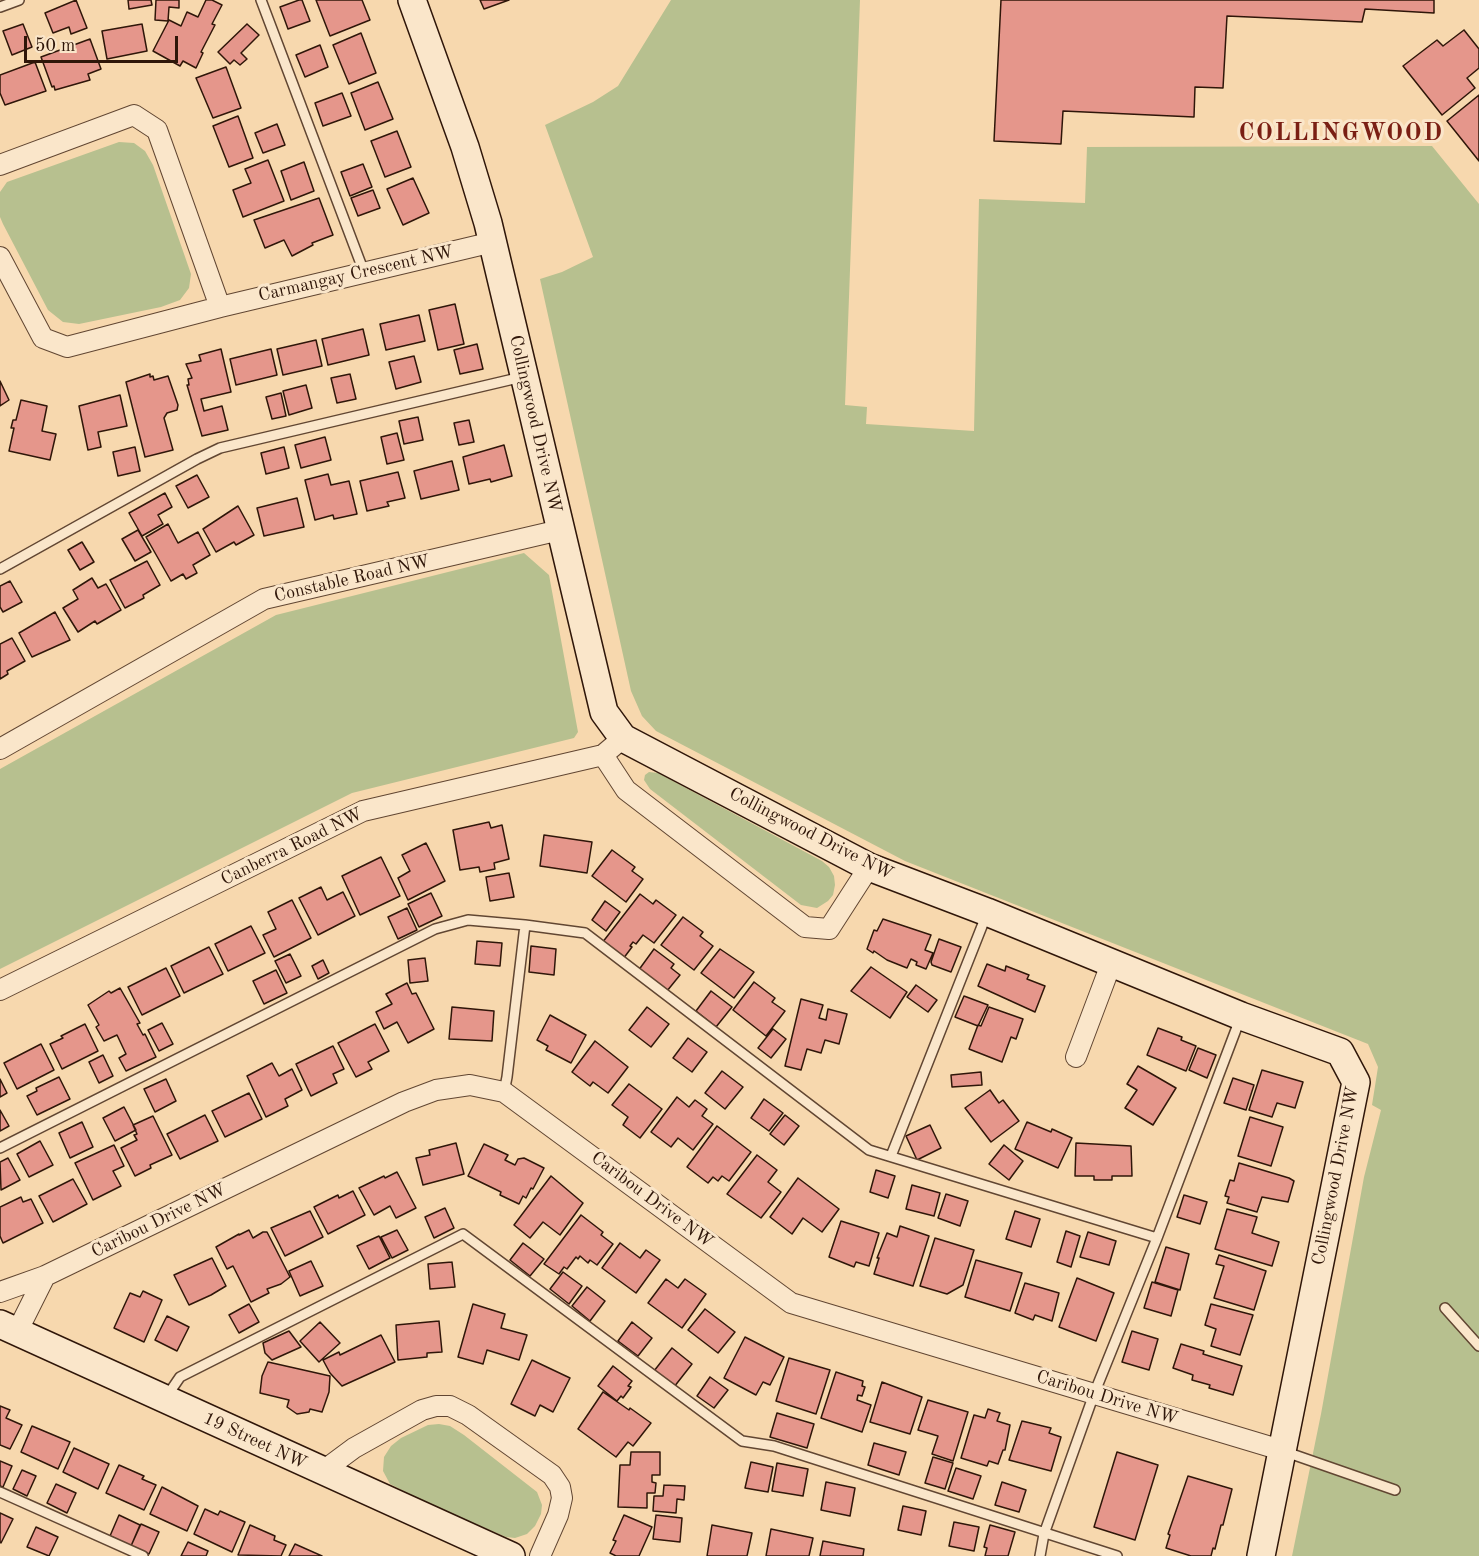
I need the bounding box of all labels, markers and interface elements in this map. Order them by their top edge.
scale bar [27,24,182,62]
text: 50 m [35,37,75,55]
district label: COLLINGWOOD [1238,120,1444,148]
street label: Carmangay Crescent NW [256,241,456,307]
street label: Collingwood Drive NW [504,333,566,515]
street label: Constable Road NW [272,551,432,607]
street label: Collingwood Drive NW [725,783,897,885]
street label: Canberra Road NW [218,803,366,891]
street label: Collingwood Drive NW [1308,1085,1364,1267]
street label: Caribou Drive NW [587,1147,717,1253]
street label: Caribou Drive NW [88,1179,230,1263]
street label: Caribou Drive NW [1033,1366,1181,1430]
street label: 19 Street NW [200,1408,310,1474]

